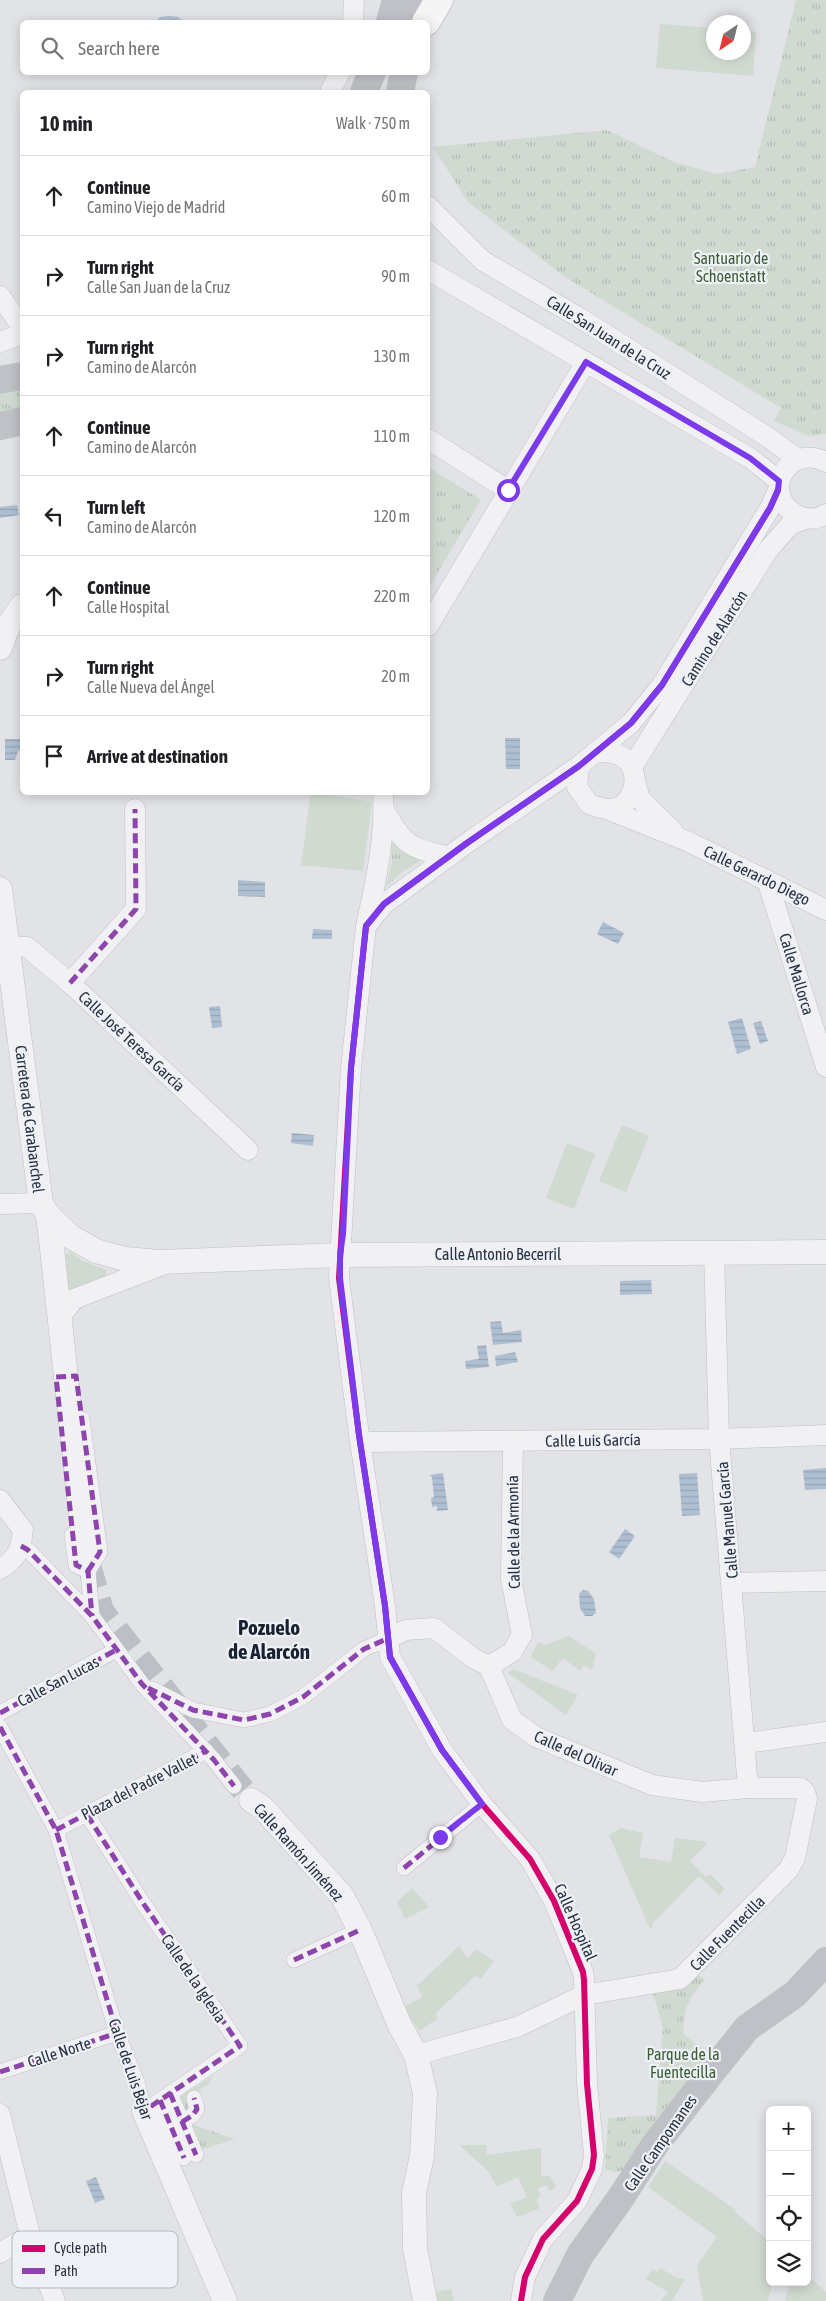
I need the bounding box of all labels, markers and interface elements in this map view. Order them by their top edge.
north arrow [706,15,751,60]
search box [20,20,430,75]
icon: search [38,34,66,62]
text: Search here [78,37,160,59]
text: 10 min [40,111,93,135]
text: Walk · 750 m [336,114,410,132]
text: Continue [87,176,151,198]
icon: ahead [40,182,68,210]
text: 60 m [381,187,410,205]
text: Camino Viejo de Madrid [87,198,225,216]
park label: Santuario de Schoenstatt [694,249,768,285]
text: Turn right [87,256,154,278]
icon: right [40,262,68,290]
text: 90 m [381,267,410,285]
text: Calle San Juan de la Cruz [87,278,230,296]
street label: Calle San Juan de la Cruz [544,291,675,383]
text: Turn right [87,336,154,358]
icon: right [40,342,68,370]
text: 130 m [374,347,410,365]
text: Camino de Alarcón [87,358,197,376]
text: Continue [87,416,151,438]
icon: ahead [40,422,68,450]
text: 110 m [374,427,410,445]
text: Camino de Alarcón [87,438,197,456]
route start [497,479,520,502]
text: Turn left [87,496,145,518]
icon: left [40,502,68,530]
text: 120 m [374,507,410,525]
text: Camino de Alarcón [87,518,197,536]
text: Continue [87,576,151,598]
icon: ahead [40,582,68,610]
text: 220 m [374,587,410,605]
street label: Camino de Alarcón [677,587,751,689]
text: Calle Hospital [87,598,169,616]
text: Turn right [87,656,154,678]
icon: right [40,662,68,690]
text: 20 m [381,667,410,685]
text: Calle Nueva del Ángel [87,678,215,696]
icon: arrive [40,742,68,770]
text: Arrive at destination [87,745,228,767]
street label: Calle Gerardo Diego [700,841,813,909]
street label: Calle Mallorca [776,931,818,1017]
street label: Calle José Teresa García [75,987,189,1095]
street label: Carretera de Carabanchel [12,1044,48,1195]
street label: Calle Antonio Becerril [435,1245,562,1263]
street label: Calle Luis García [545,1430,641,1450]
street label: Calle Manuel García [713,1461,741,1579]
street label: Calle de la Armonía [503,1475,523,1589]
district label: Pozuelo de Alarcón [228,1615,310,1663]
street label: Calle San Lucas [14,1652,102,1710]
street label: Calle del Olivar [531,1727,621,1780]
street label: Plaza del Padre Vallet [78,1749,200,1823]
street label: Calle Ramón Jiménez [250,1799,348,1905]
route end [429,1826,452,1849]
street label: Calle Hospital [550,1881,601,1964]
street label: Calle Fuentecilla [686,1892,768,1974]
street label: Calle de la Iglesia [157,1931,230,2026]
street label: Calle de Luis Béjar [104,2016,157,2122]
street label: Calle Norte [25,2033,93,2071]
park label: Parque de la Fuentecilla [646,2045,720,2081]
street label: Calle Campomanes [620,2091,701,2195]
map controls [766,2106,811,2286]
button: + [766,2106,811,2151]
button: − [766,2151,811,2196]
button: locate [766,2196,811,2241]
legend [12,2231,178,2288]
text: Cycle path [54,2240,107,2256]
button: layers [766,2241,811,2286]
text: Path [54,2263,78,2279]

